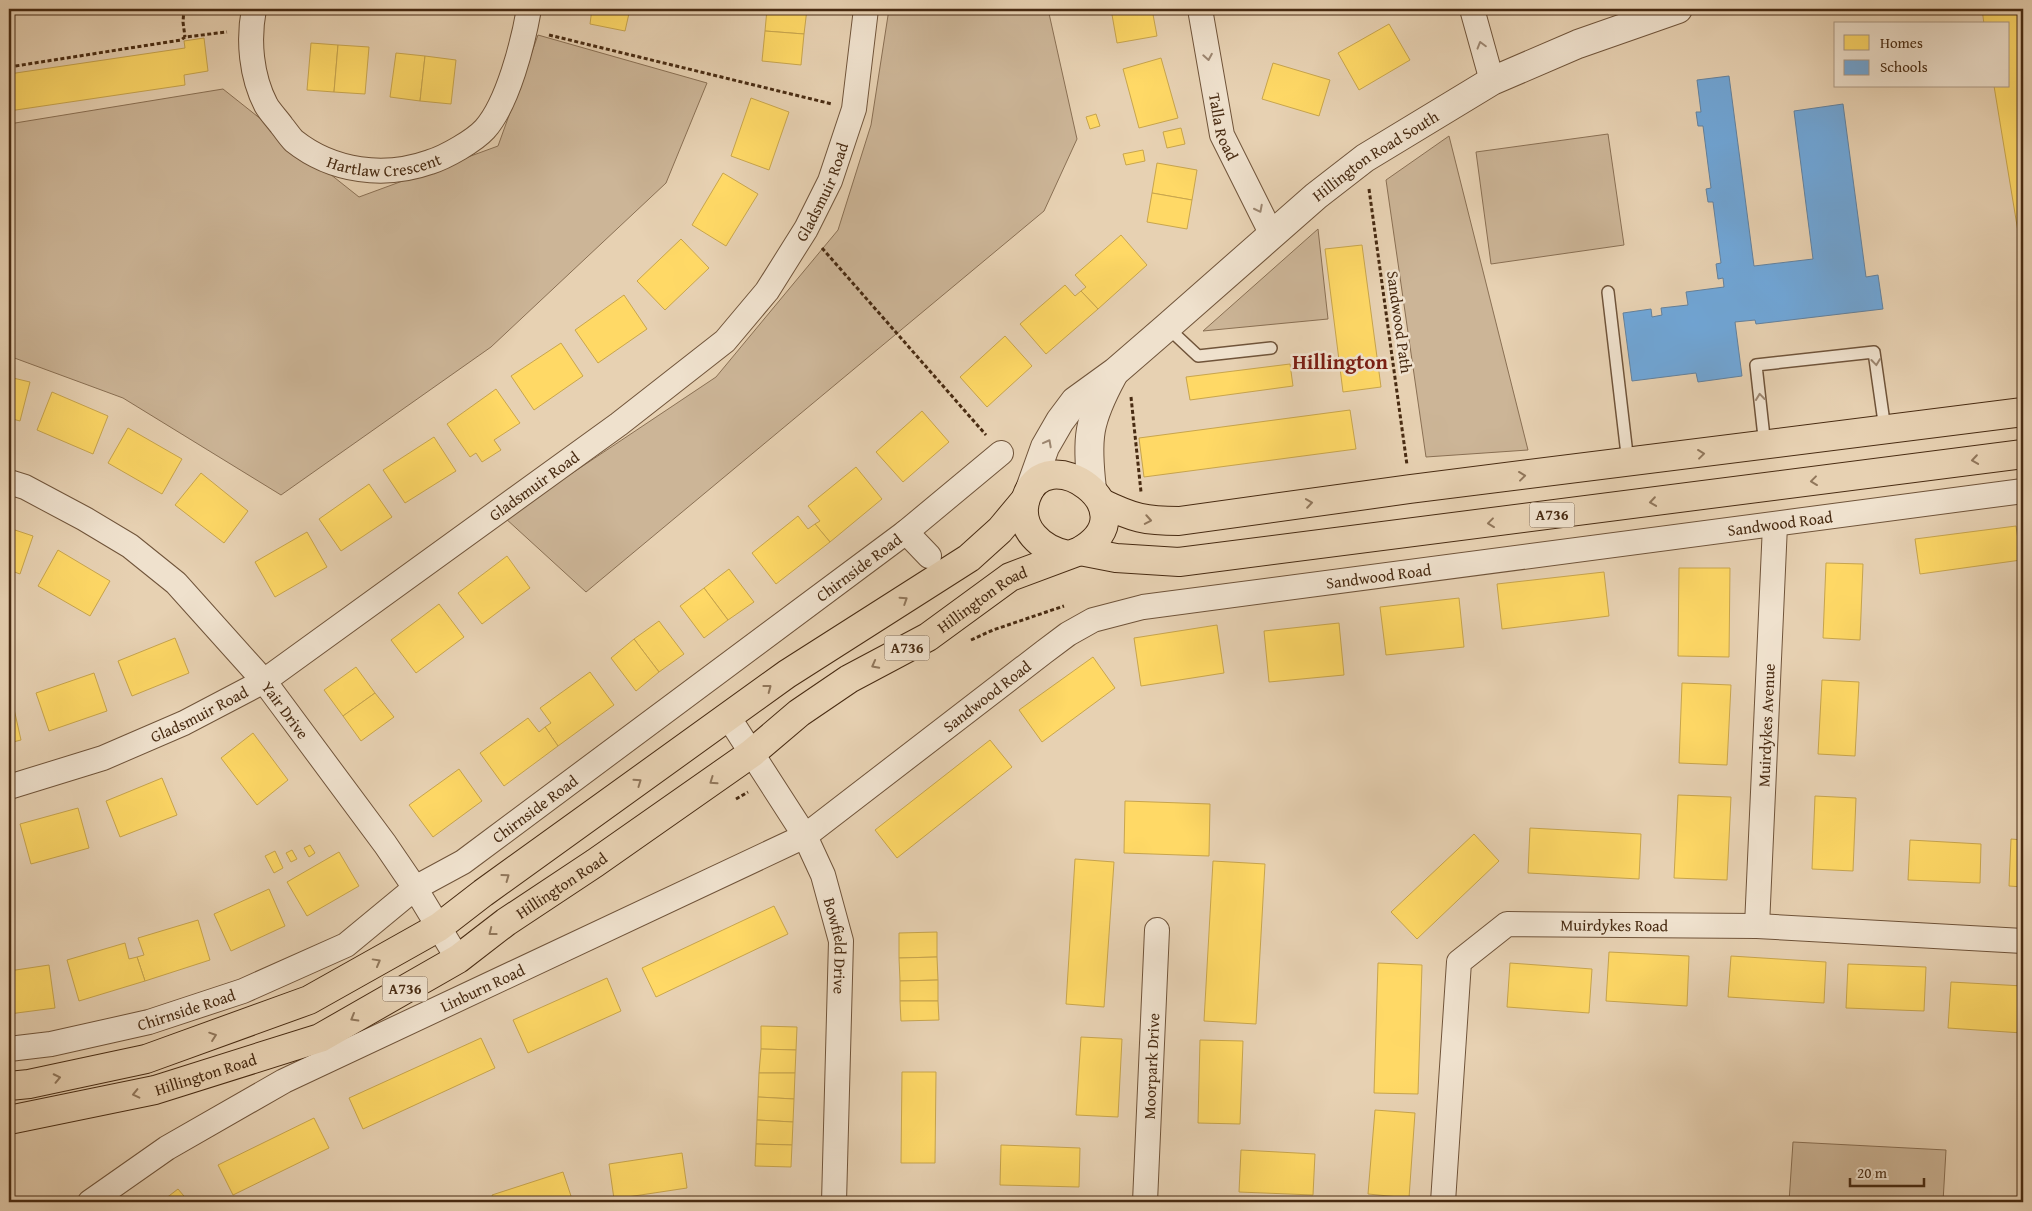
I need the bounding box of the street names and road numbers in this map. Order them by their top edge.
street label: Talla Road [1203,91,1245,165]
street label: Hillington Road South [1307,104,1443,207]
street label: Gladsmuir Road [789,139,854,246]
street label: Hartlaw Crescent [324,147,445,183]
street label: Sandwood Path [1381,269,1419,375]
street label: Gladsmuir Road [484,445,584,527]
road number: A736 [1530,502,1574,528]
street label: Sandwood Road [1726,504,1834,542]
street label: Chirnside Road [811,527,907,607]
street label: Sandwood Road [1324,557,1433,595]
street label: Hillington Road [932,560,1031,639]
road number: A736 [884,636,930,660]
street label: Sandwood Road [937,654,1036,738]
street label: Muirdykes Avenue [1751,663,1781,787]
street label: Yair Drive [256,676,315,744]
street label: Gladsmuir Road [146,679,252,748]
street label: Chirnside Road [487,768,583,849]
street label: Hillington Road [511,846,612,924]
street label: Bowfield Drive [818,895,853,995]
street label: Muirdykes Road [1560,912,1669,937]
street label: Linburn Road [436,957,529,1018]
road number: A736 [382,976,428,1002]
street label: Chirnside Road [135,982,239,1036]
street label: Moorpark Drive [1137,1012,1165,1120]
street label: Hillington Road [152,1047,260,1101]

